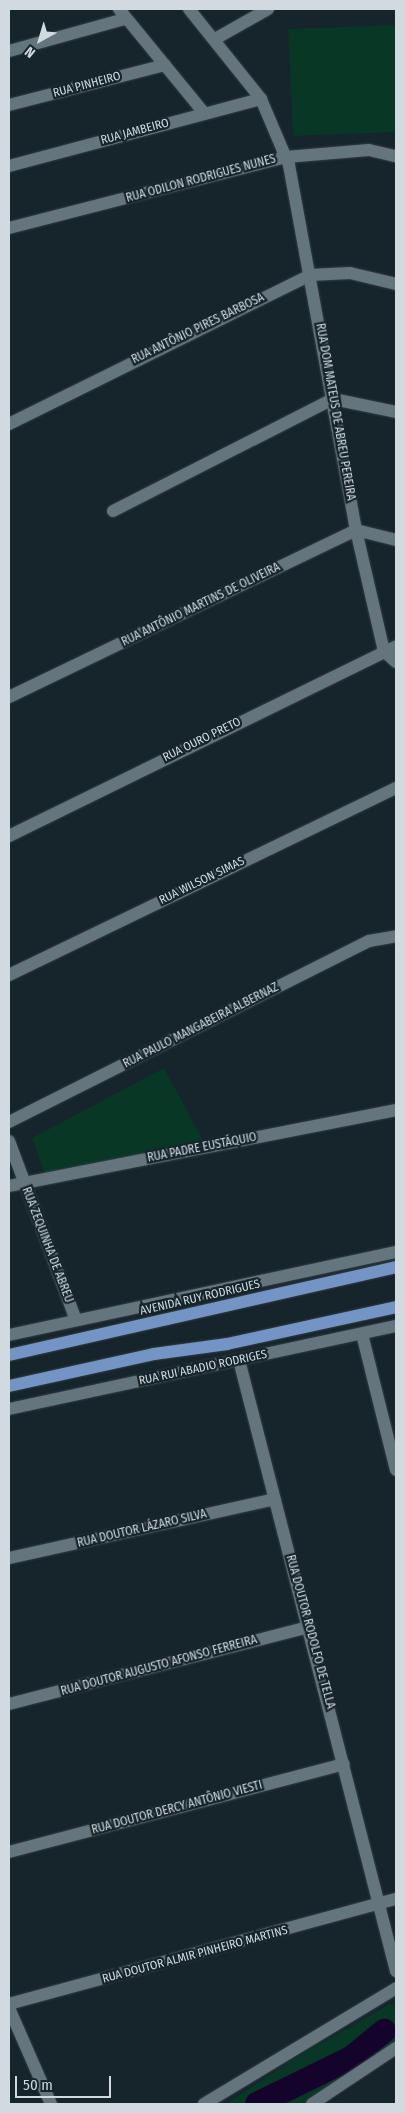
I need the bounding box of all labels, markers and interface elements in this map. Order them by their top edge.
north arrow [15,15,65,65]
text: N [22,43,39,61]
street label: RUA PINHEIRO [52,69,122,101]
street label: RUA JAMBEIRO [99,116,171,148]
street label: RUA ODILON RODRIGUES NUNES [125,152,277,206]
street label: RUA ANTÔNIO PIRES BARBOSA [129,291,267,367]
street label: RUA DOM MATEUS DE ABREU PEREIRA [312,322,358,502]
street label: RUA ANTÔNIO MARTINS DE OLIVEIRA [119,560,283,650]
street label: RUA OURO PRETO [161,715,243,765]
street label: RUA WILSON SIMAS [157,854,247,908]
street label: RUA PAULO MANGABEIRA ALBERNAZ [121,980,281,1072]
street label: RUA PADRE EUSTÁQUIO [146,1130,258,1166]
street label: RUA ZEQUINHA DE ABREU [18,1185,76,1305]
street label: AVENIDA RUY RODRIGUES [139,1277,261,1319]
street label: RUA RUI ABADIO RODRIGES [138,1347,268,1389]
street label: RUA DOUTOR LÁZARO SILVA [76,1507,208,1551]
street label: RUA DOUTOR RODOLFO DE TELLA [282,1553,338,1711]
street label: RUA DOUTOR AUGUSTO AFONSO FERREIRA [59,1633,259,1699]
street label: RUA DOUTOR DERCY ANTÔNIO VIESTI [90,1778,264,1838]
street label: RUA DOUTOR ALMIR PINHEIRO MARTINS [101,1923,289,1987]
scale bar [18,2066,114,2098]
text: 50 m [23,2076,53,2094]

